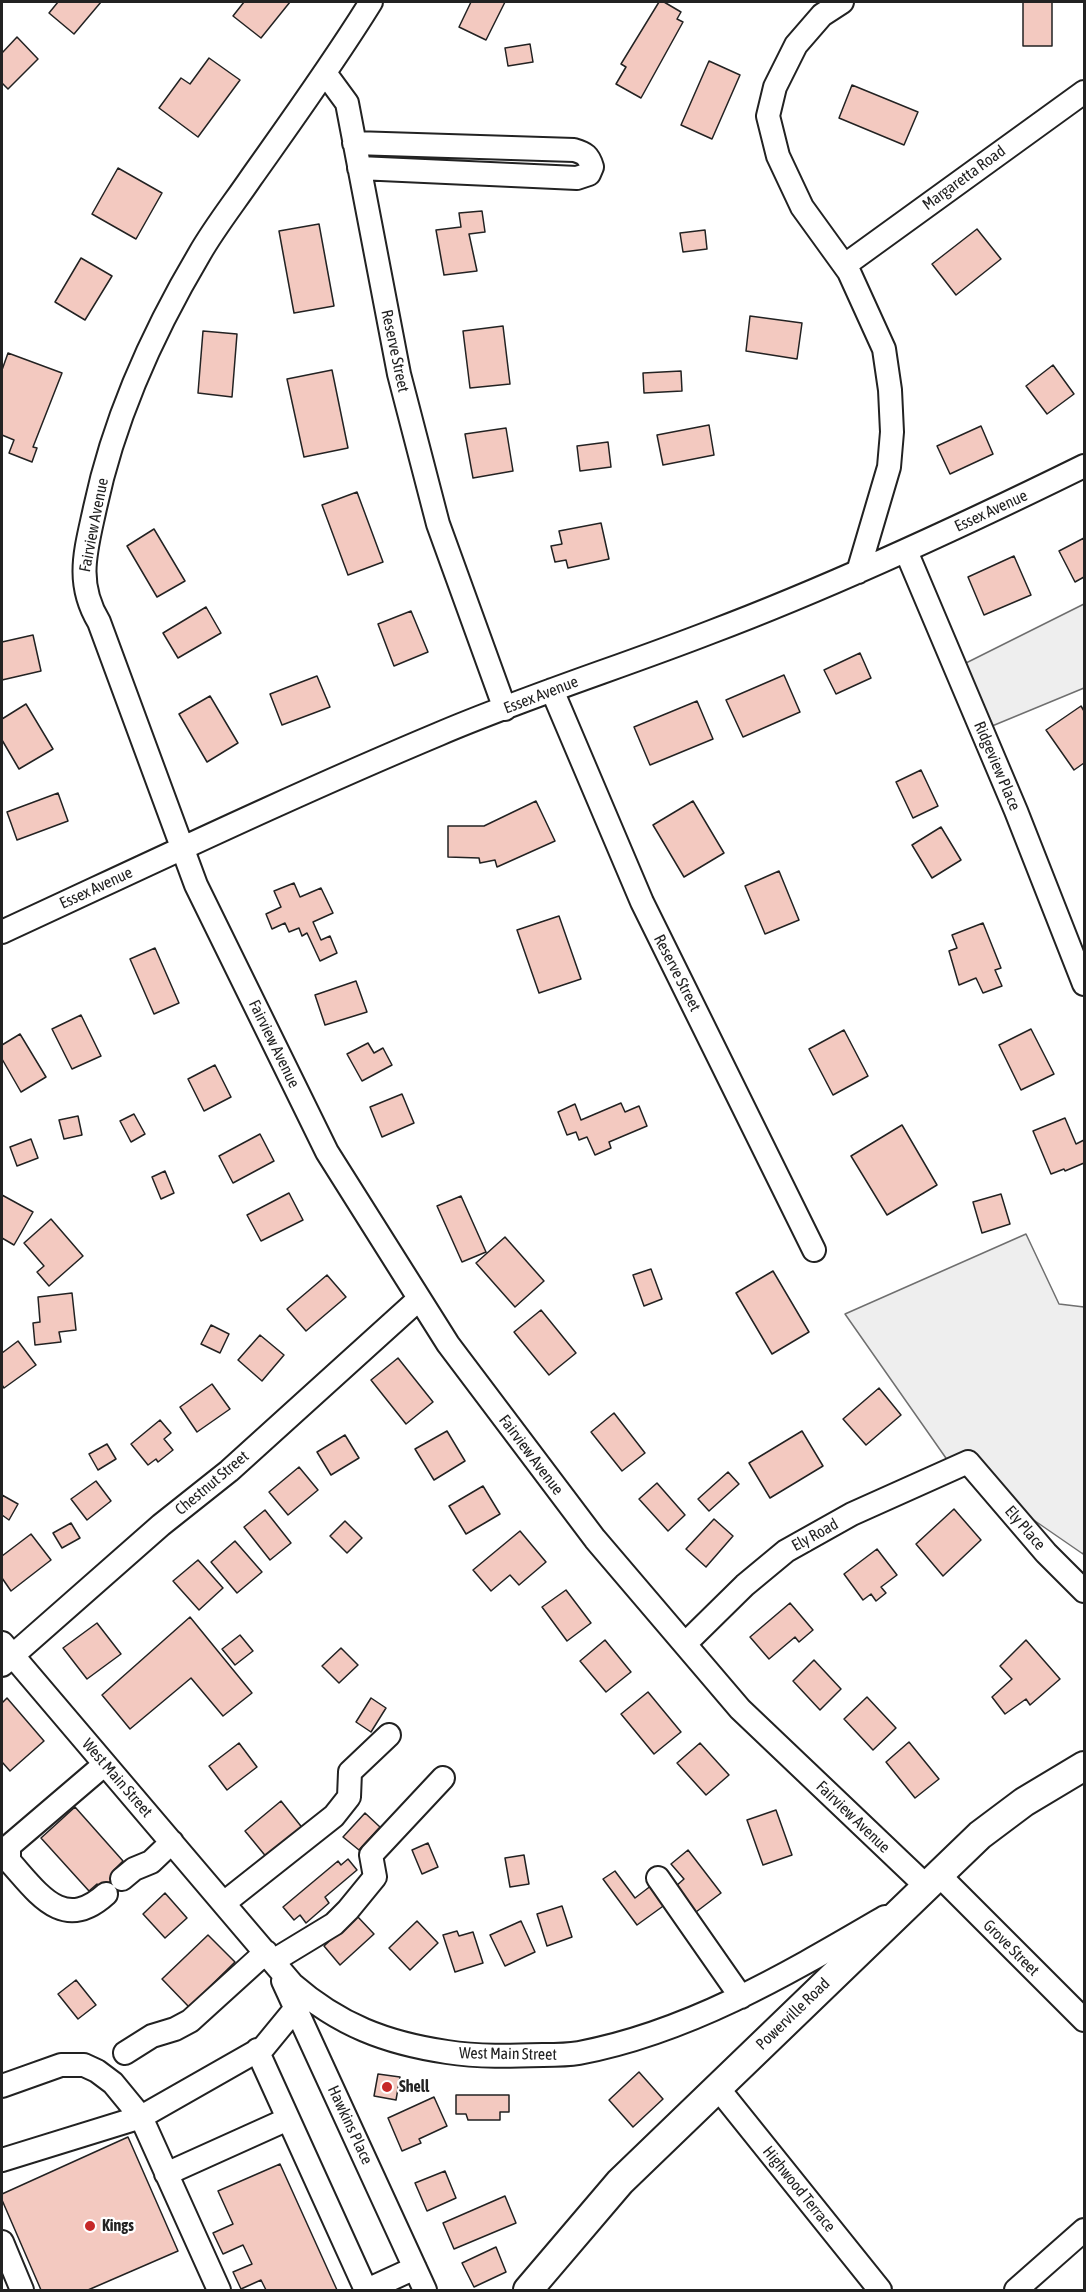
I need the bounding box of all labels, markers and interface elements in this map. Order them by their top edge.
street label: Margaretta Road [919,141,1009,215]
street label: Reserve Street [377,308,413,394]
street label: Fairview Avenue [75,476,113,574]
street label: Essex Avenue [952,486,1030,536]
street label: Essex Avenue [501,672,581,718]
street label: Ridgeview Place [970,719,1024,813]
street label: Essex Avenue [57,863,135,913]
street label: Reserve Street [649,931,705,1015]
street label: Fairview Avenue [244,997,304,1091]
street label: Fairview Avenue [495,1411,567,1499]
street label: Chestnut Street [171,1447,253,1519]
street label: Ely Place [1001,1502,1049,1554]
street label: Ely Road [788,1514,842,1556]
street label: West Main Street [78,1735,156,1821]
street label: Fairview Avenue [812,1777,894,1857]
street label: Grove Street [979,1916,1043,1980]
street label: Powerville Road [752,1974,834,2054]
street label: West Main Street [459,2044,557,2064]
place label: Shell [399,2077,429,2097]
marker: Shell [380,2080,394,2094]
street label: Hawkins Place [323,2083,377,2167]
street label: Highwood Terrace [759,2142,839,2236]
place label: Kings [102,2216,134,2236]
marker: Kings [83,2219,97,2233]

